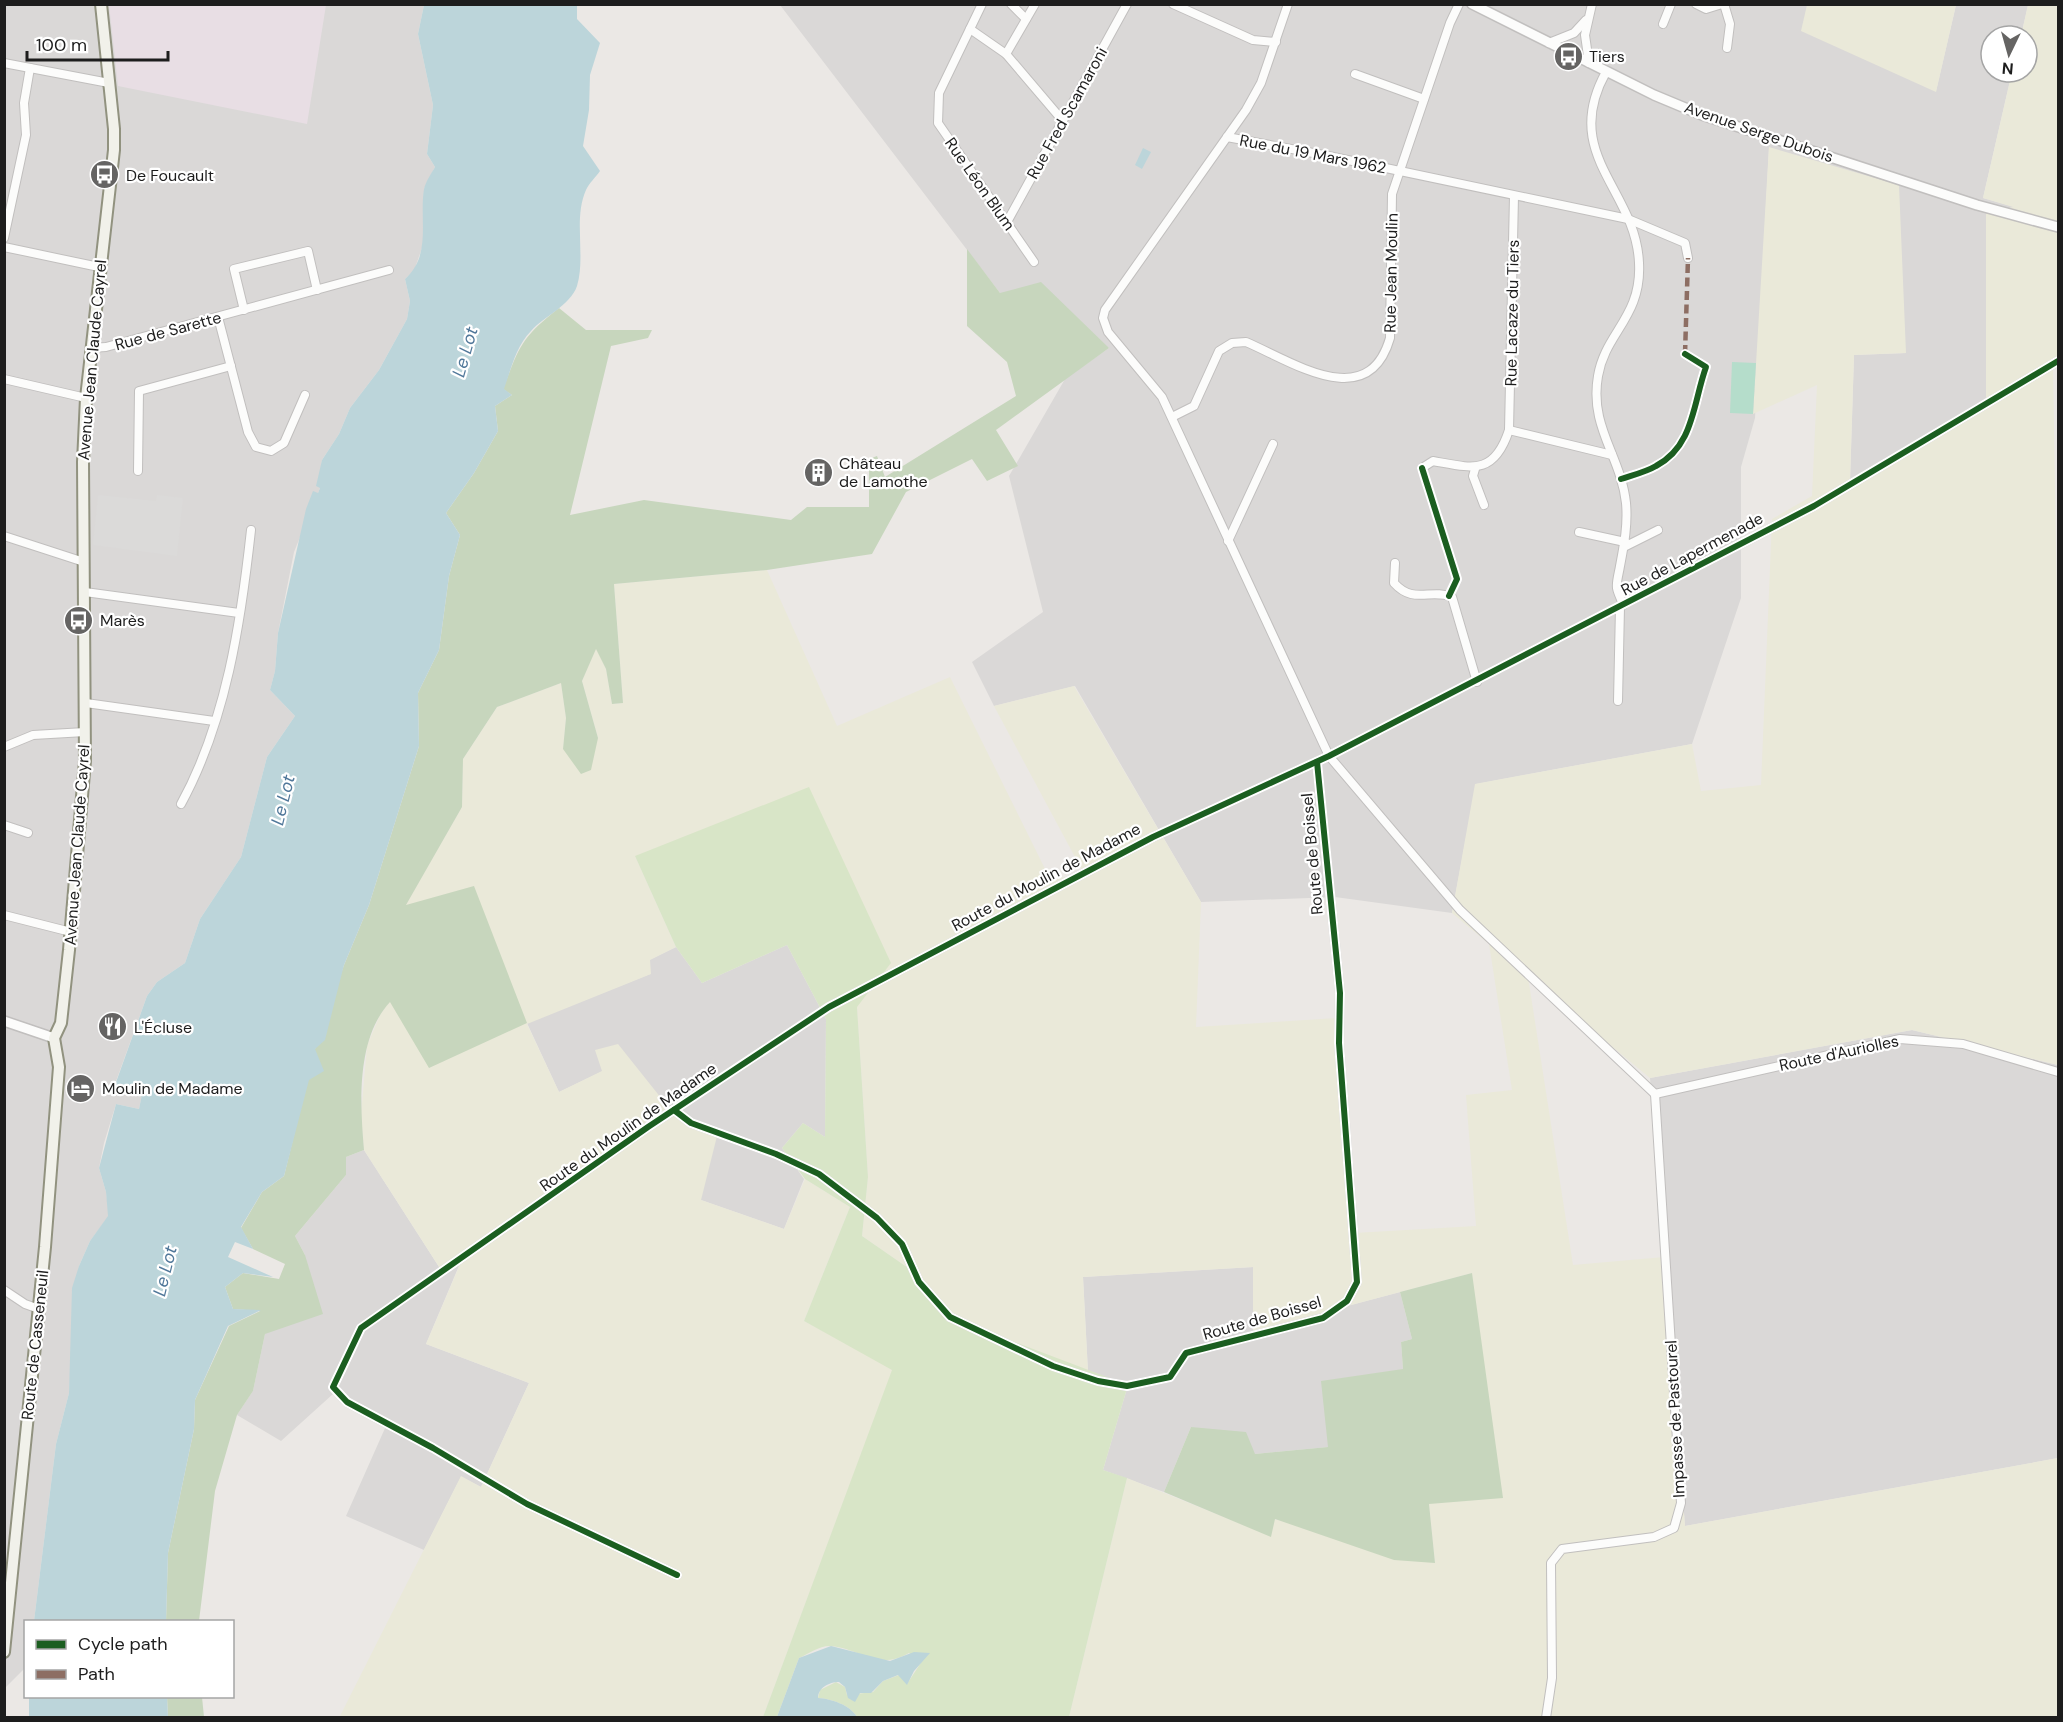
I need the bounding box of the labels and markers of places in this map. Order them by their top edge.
bus stop icon: Tiers [1552,40,1584,72]
place label: Tiers [1589,46,1625,67]
bus stop icon: De Foucault [89,159,121,191]
place label: De Foucault [126,165,214,186]
place label: Château de Lamothe [839,453,928,492]
building icon: Château de Lamothe [802,456,834,488]
bus stop icon: Marès [63,604,95,636]
place label: Marès [100,610,145,631]
restaurant icon: L'Écluse [97,1011,129,1043]
place label: L'Écluse [134,1017,192,1038]
hotel icon: Moulin de Madame [65,1072,97,1104]
place label: Moulin de Madame [102,1078,243,1099]

